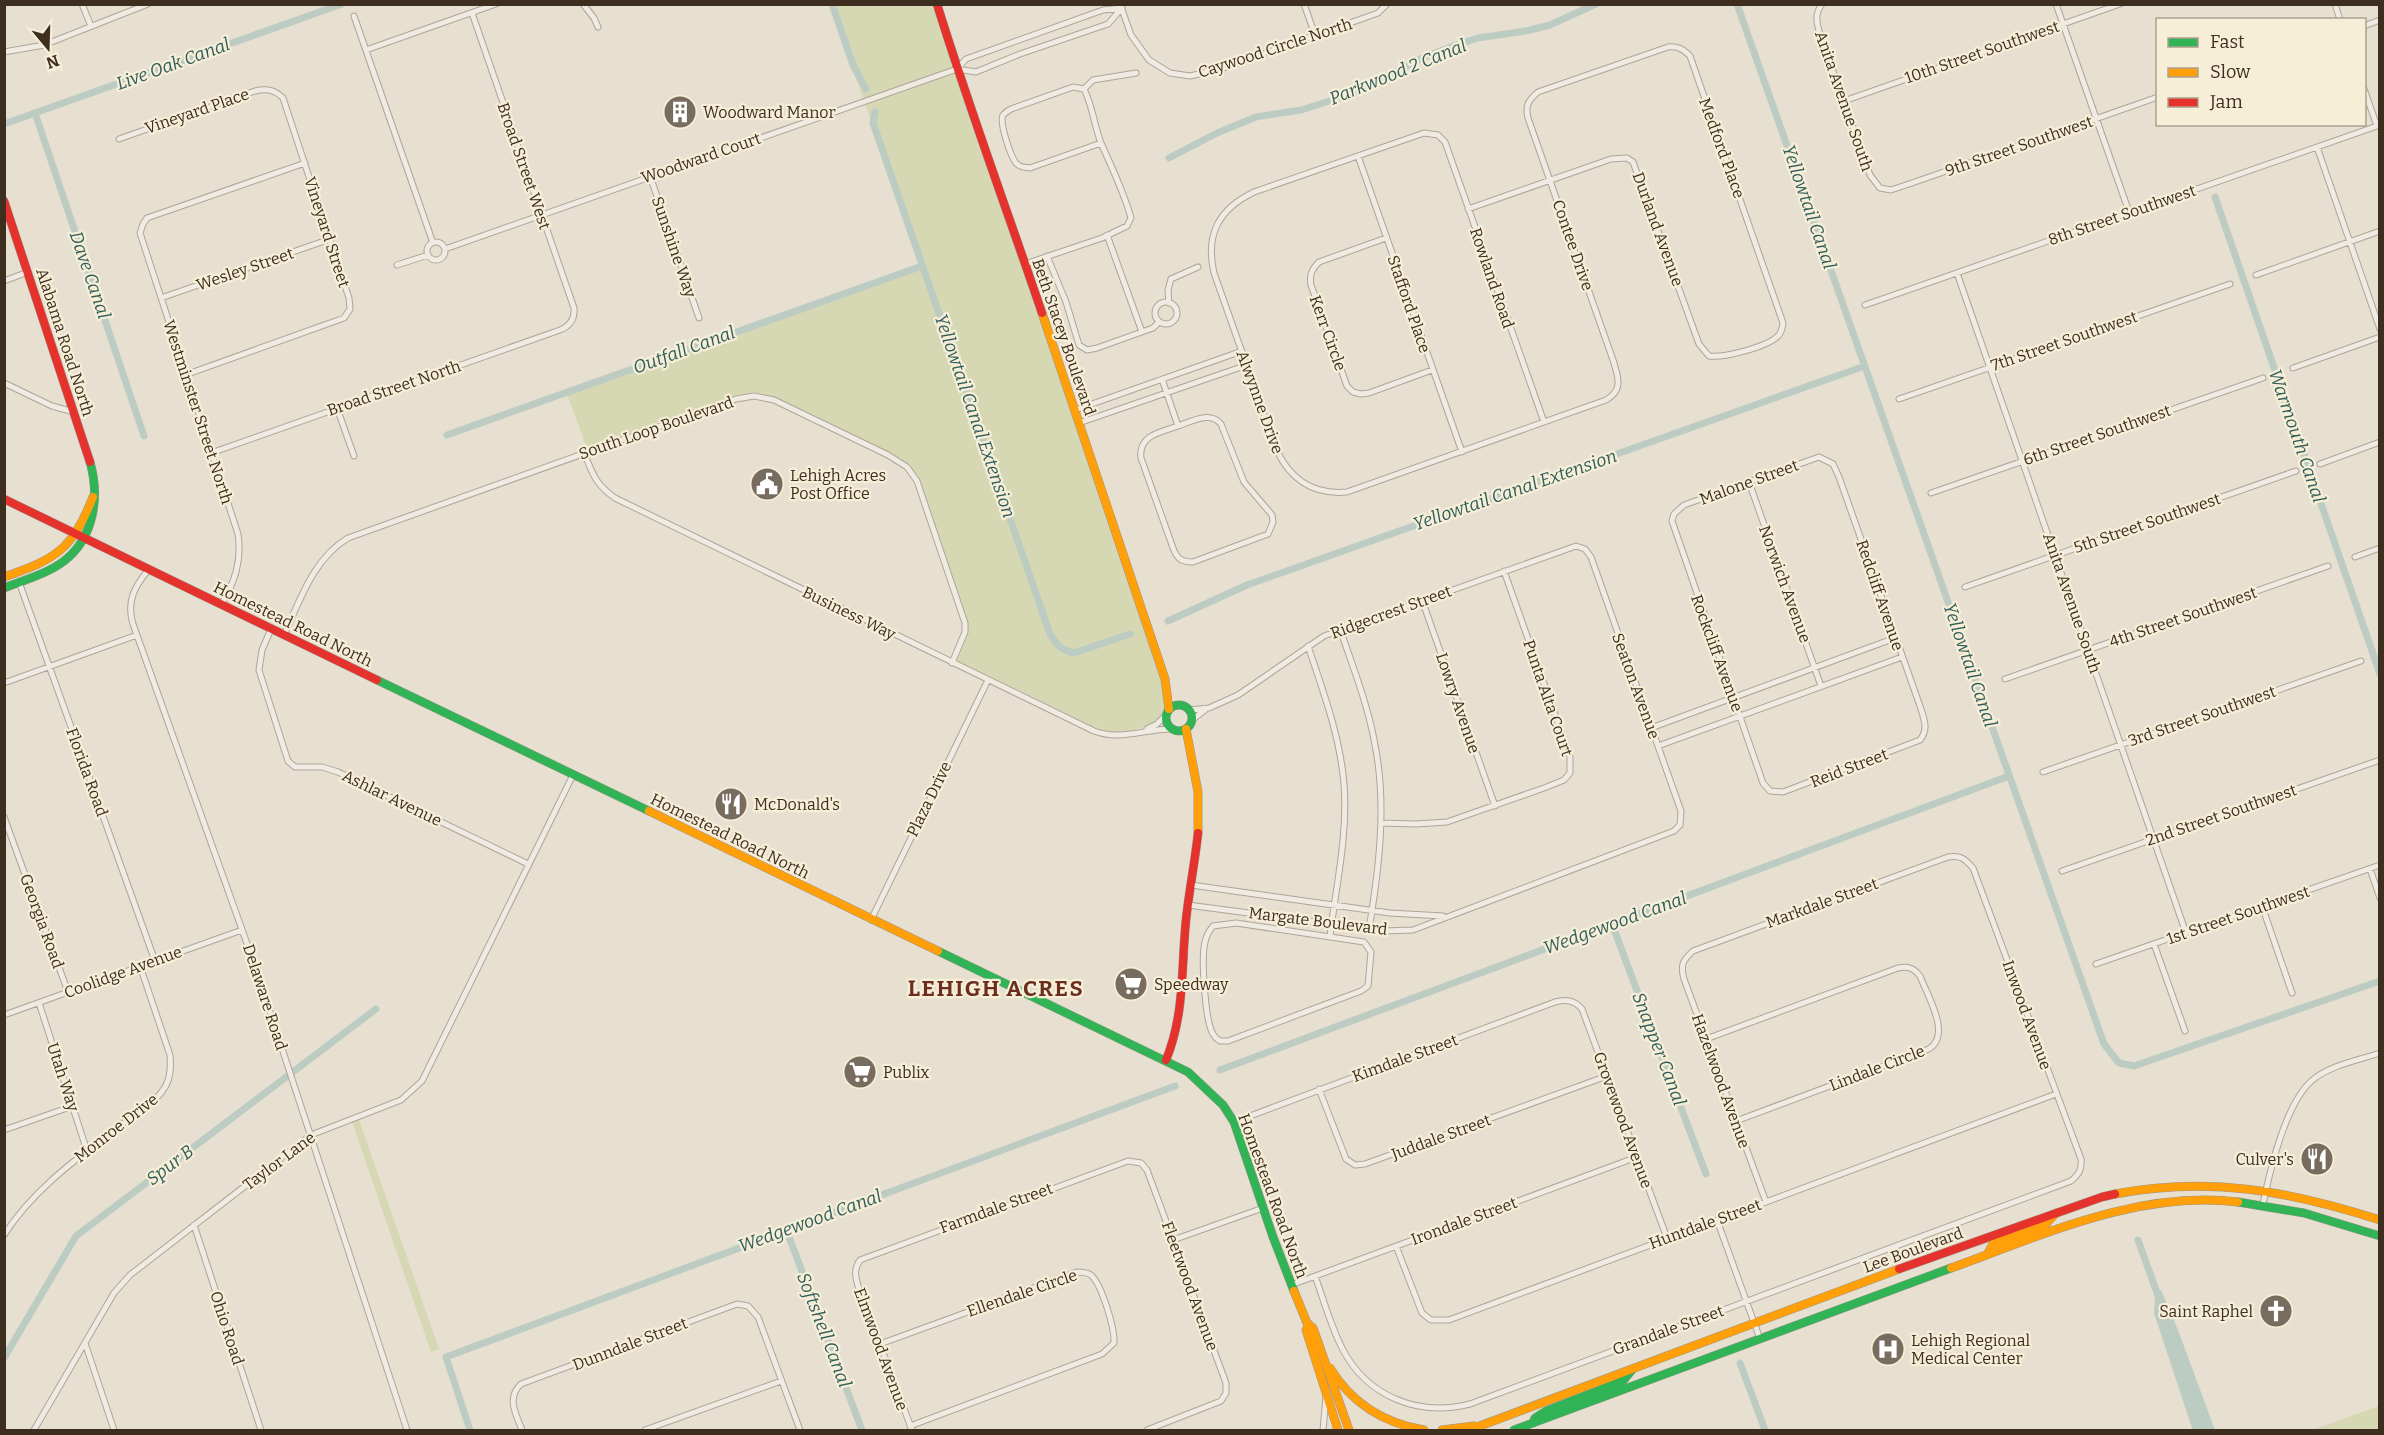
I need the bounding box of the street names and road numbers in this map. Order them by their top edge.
street label: Caywood Circle North [1196,14,1354,82]
street label: 10th Street Southwest [1902,17,2062,87]
street label: Anita Avenue South [1811,28,1877,174]
street label: Vineyard Place [142,84,252,138]
street label: Medford Place [1695,95,1749,201]
street label: Broad Street West [493,100,555,232]
street label: 9th Street Southwest [1943,112,2096,180]
street label: Woodward Court [639,129,764,187]
street label: Durland Avenue [1629,169,1687,289]
street label: Vineyard Street [300,174,354,290]
street label: 8th Street Southwest [2046,181,2199,249]
street label: Sunshine Way [648,194,700,301]
street label: Contee Drive [1549,197,1597,293]
street label: Rowland Road [1466,225,1518,331]
street label: Wesley Street [194,243,296,294]
street label: Stafford Place [1383,253,1435,355]
street label: Beth Stacey Boulevard [1028,256,1100,418]
street label: Alabama Road North [32,266,98,418]
street label: Kerr Circle [1306,293,1350,373]
street label: 7th Street Southwest [1988,307,2140,375]
street label: Westminster Street North [159,318,237,506]
street label: Alwynne Drive [1233,348,1287,456]
street label: Broad Street North [325,356,463,420]
street label: South Loop Boulevard [576,392,736,463]
street label: 6th Street Southwest [2021,401,2174,469]
street label: Malone Street [1697,455,1801,509]
street label: 5th Street Southwest [2071,489,2223,557]
street label: Norwich Avenue [1755,523,1815,645]
street label: Anita Avenue South [2039,530,2105,676]
street label: Redcliff Avenue [1852,537,1908,653]
street label: Homestead Road North [211,577,375,671]
street label: Ridgecrest Street [1328,581,1454,643]
street label: Business Way [799,582,899,644]
street label: 4th Street Southwest [2107,583,2260,651]
street label: Rockcliff Avenue [1687,592,1747,714]
street label: Seaton Avenue [1608,630,1664,742]
street label: Punta Alta Court [1519,637,1577,759]
street label: Lowry Avenue [1432,650,1484,756]
street label: 3rd Street Southwest [2126,682,2279,750]
street label: Florida Road [62,725,112,819]
street label: Reid Street [1808,744,1891,791]
street label: Plaza Drive [903,758,955,840]
street label: Ashlar Avenue [339,766,445,830]
street label: 2nd Street Southwest [2143,780,2299,850]
street label: Homestead Road North [648,789,812,883]
street label: Georgia Road [16,871,68,971]
street label: Markdale Street [1763,874,1881,932]
street label: 1st Street Southwest [2164,882,2312,948]
street label: Margate Boulevard [1247,903,1389,939]
street label: Coolidge Avenue [61,942,185,1002]
street label: Delaware Road [239,942,291,1053]
street label: Inwood Avenue [1998,958,2056,1072]
street label: Hazelwood Avenue [1688,1011,1754,1151]
street label: Kimdale Street [1350,1030,1461,1086]
street label: Utah Way [43,1040,83,1114]
street label: Lindale Circle [1827,1041,1927,1095]
street label: Grovewood Avenue [1589,1049,1657,1191]
street label: Monroe Drive [71,1090,161,1166]
street label: Juddale Street [1388,1110,1493,1164]
street label: Homestead Road North [1234,1111,1312,1281]
street label: Taylor Lane [239,1128,319,1194]
street label: Farmdale Street [937,1179,1055,1237]
street label: Irondale Street [1408,1193,1520,1249]
street label: Huntdale Street [1646,1195,1764,1253]
street label: Fleetwood Avenue [1158,1219,1222,1353]
street label: Lee Boulevard [1861,1223,1966,1277]
street label: Ellendale Circle [964,1265,1080,1321]
street label: Elmwood Avenue [850,1285,912,1413]
street label: Ohio Road [206,1289,248,1368]
street label: Grandale Street [1610,1301,1726,1359]
street label: Dunndale Street [570,1313,690,1375]

